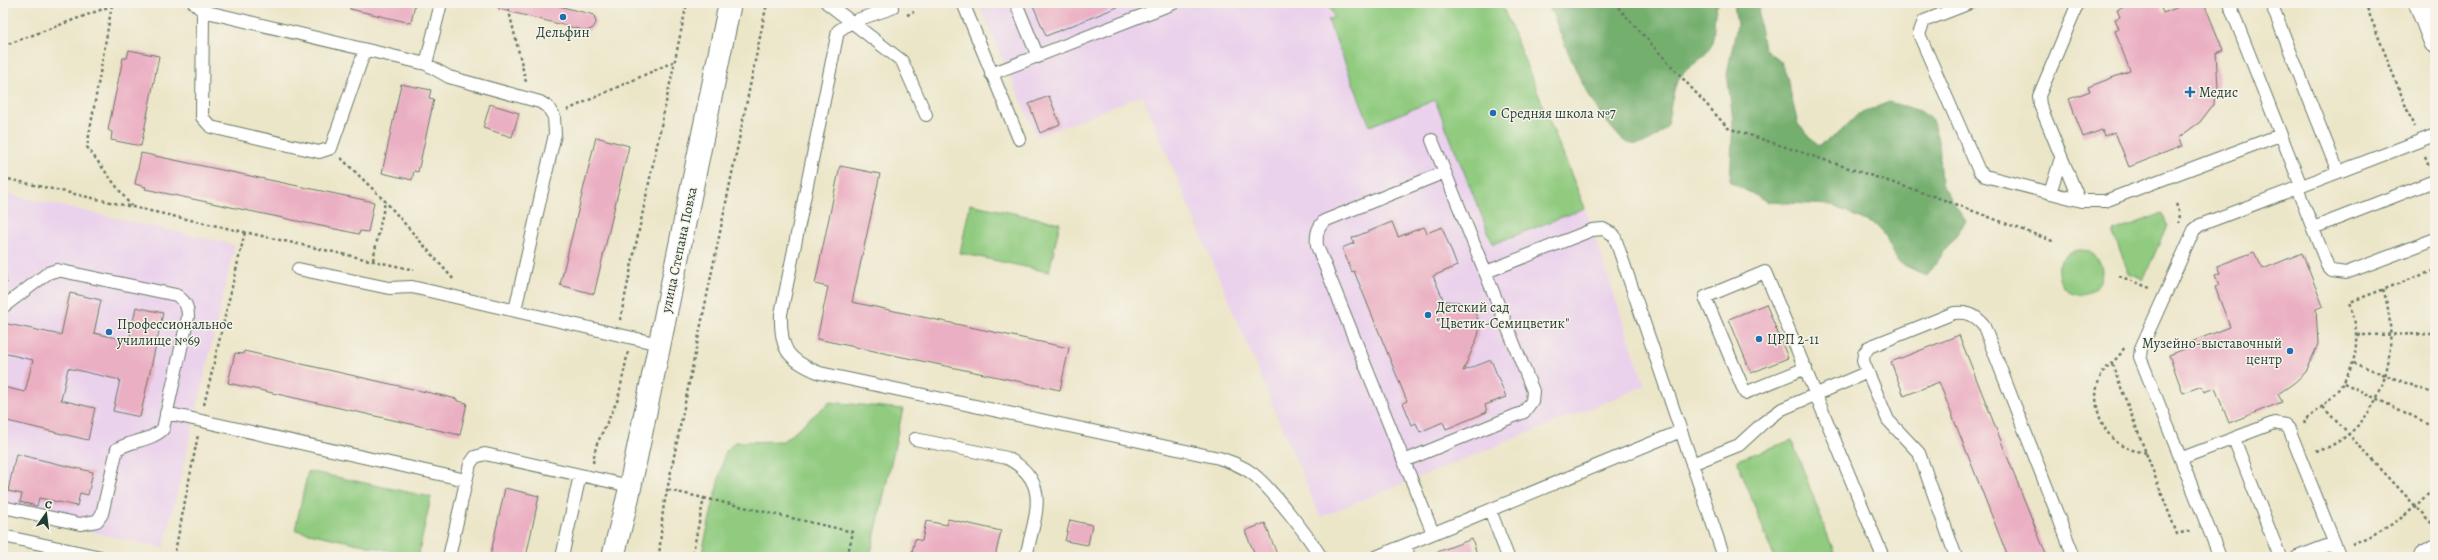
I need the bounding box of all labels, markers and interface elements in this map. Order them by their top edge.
marker: Дельфин [558,12,568,22]
place label: Дельфин [536,23,590,42]
place label: Медис [2199,83,2238,102]
marker: Медис [2184,86,2196,98]
place label: Средняя школа №7 [1501,104,1616,123]
marker: Средняя школа №7 [1488,108,1498,118]
street label: улица Степана Повха [656,185,702,316]
place label: Детский сад "Цветик-Семицветик" [1436,298,1569,333]
marker: Детский сад "Цветик-Семицветик" [1423,310,1433,320]
place label: Профессиональное училище №69 [116,315,233,350]
marker: Профессиональное училище №69 [104,327,114,337]
place label: ЦРП 2-11 [1767,330,1819,349]
marker: ЦРП 2-11 [1754,334,1764,344]
place label: Музейно-выставочный центр [2142,334,2282,369]
marker: Музейно-выставочный центр [2285,346,2295,356]
north arrow [26,494,66,534]
text: С [43,497,54,513]

